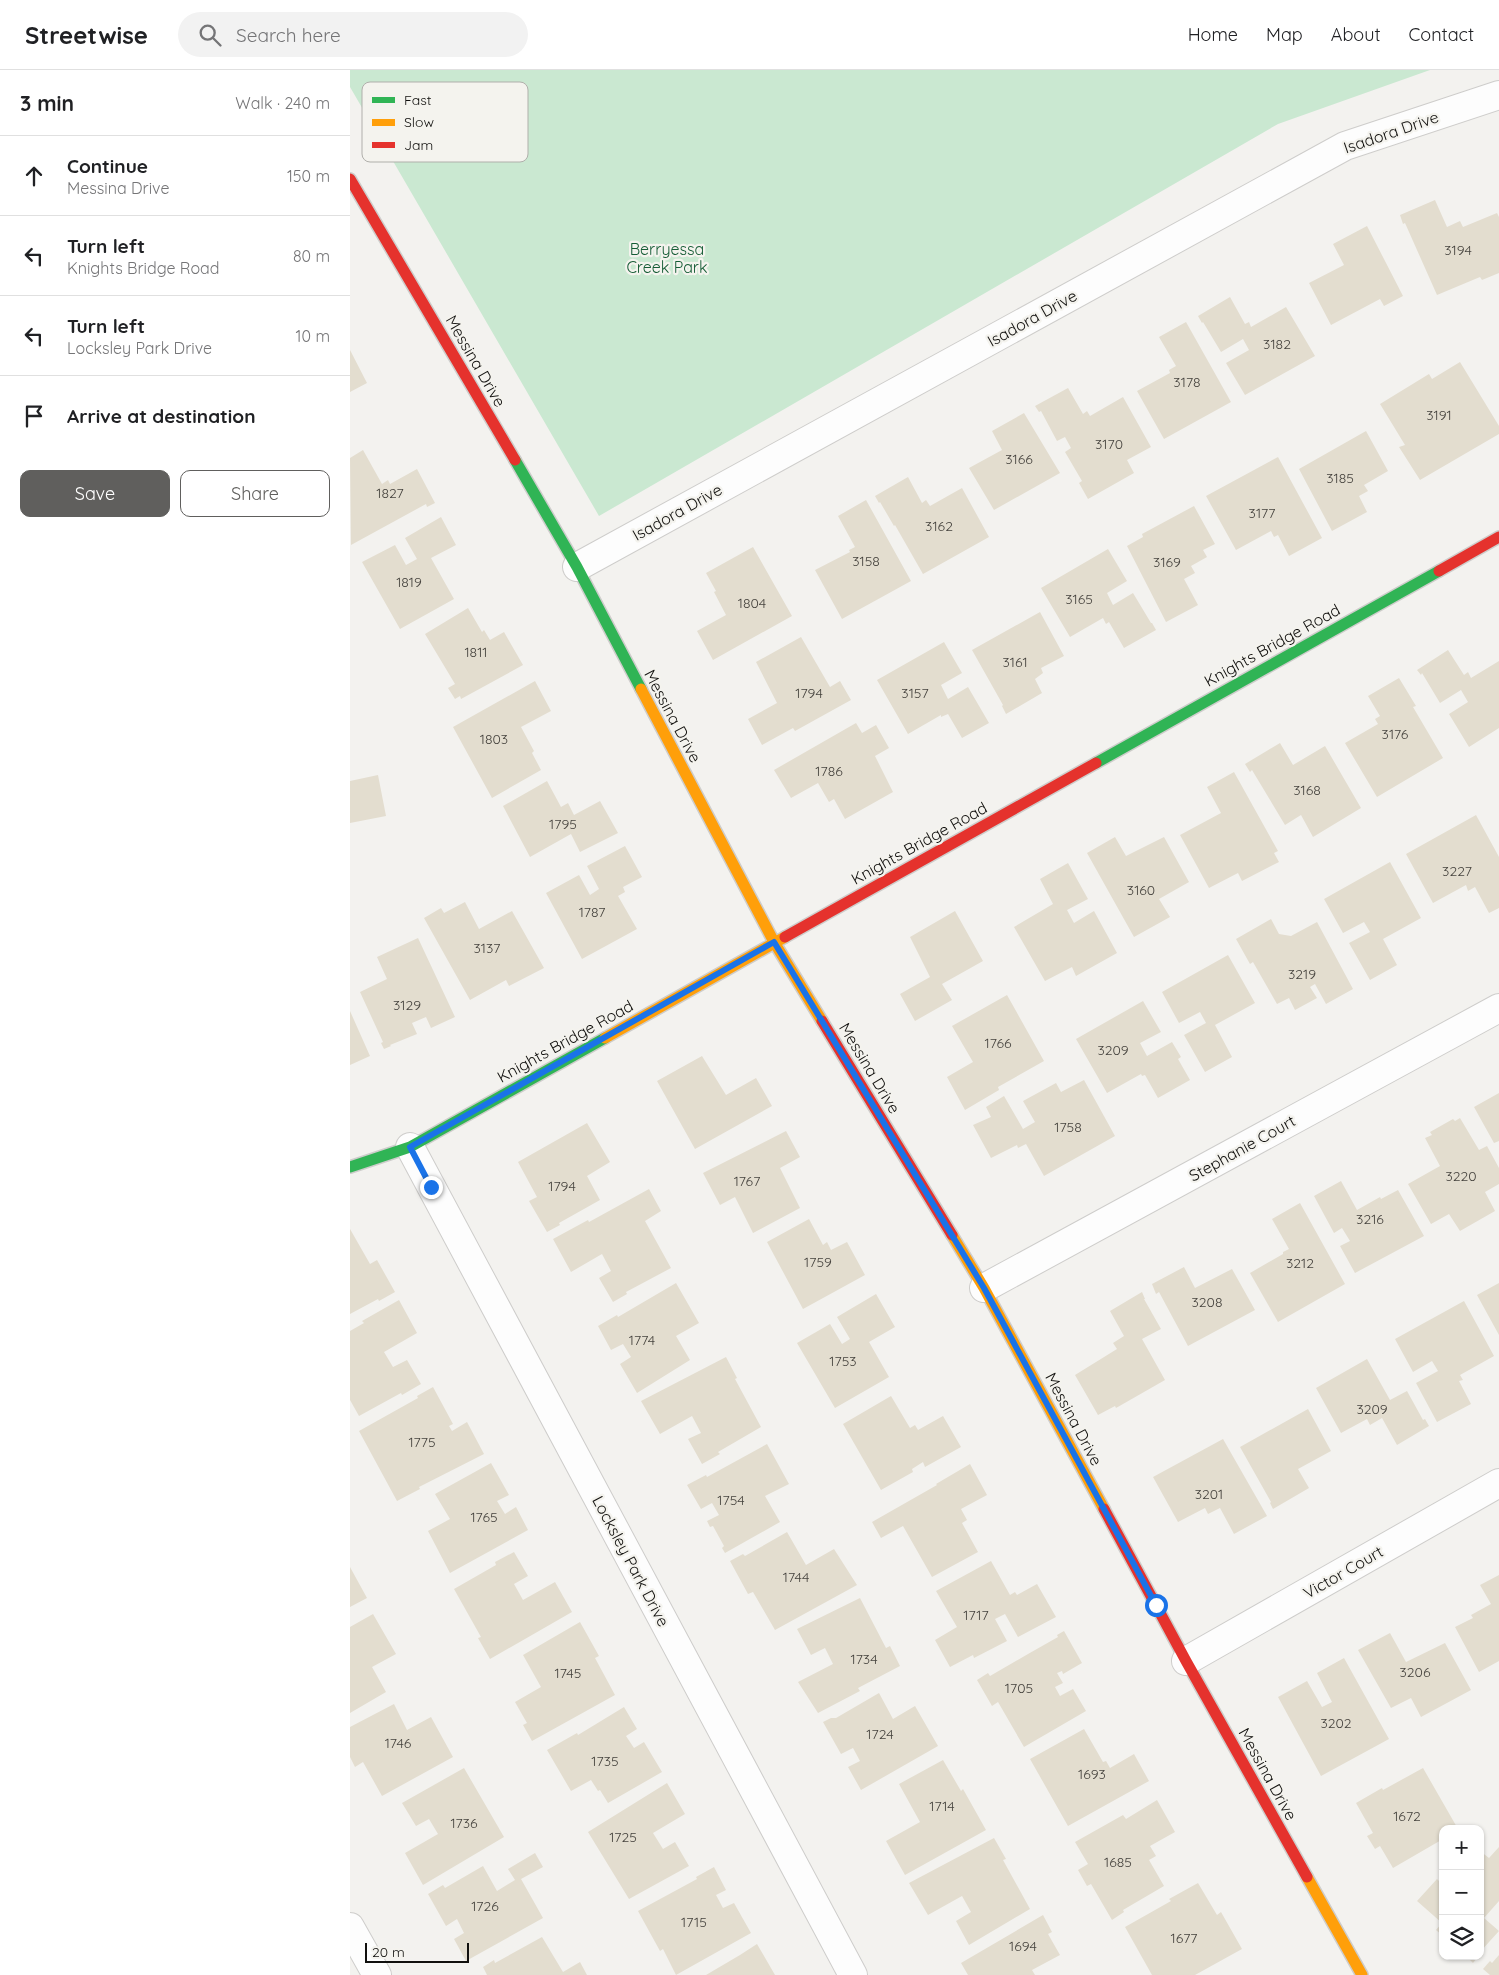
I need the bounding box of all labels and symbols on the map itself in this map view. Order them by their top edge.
legend [362,82,528,162]
text: Fast [404,91,432,109]
street label: Isadora Drive [1341,106,1441,158]
text: Slow [404,113,434,131]
text: Jam [404,136,433,154]
park label: Berryessa Creek Park [626,239,708,277]
house number: 3194 [1444,241,1472,259]
street label: Isadora Drive [984,285,1080,351]
street label: Messina Drive [442,312,510,410]
house number: 3182 [1263,335,1291,353]
house number: 3178 [1173,373,1201,391]
house number: 3191 [1426,406,1452,424]
house number: 3170 [1095,435,1123,453]
house number: 3166 [1005,450,1033,468]
house number: 3185 [1326,469,1354,487]
street label: Isadora Drive [629,479,725,545]
house number: 1827 [376,484,404,502]
house number: 3177 [1249,504,1275,522]
house number: 3162 [925,517,953,535]
house number: 3158 [852,552,880,570]
house number: 3169 [1153,553,1181,571]
house number: 1819 [396,573,422,591]
house number: 3165 [1065,590,1093,608]
house number: 1804 [738,594,766,612]
street label: Knights Bridge Road [1200,599,1344,691]
house number: 1811 [464,643,488,661]
house number: 3161 [1002,653,1028,671]
street label: Messina Drive [640,666,706,766]
house number: 1794 [795,684,823,702]
house number: 3157 [901,684,929,702]
house number: 3176 [1382,725,1409,743]
house number: 1803 [480,730,508,748]
house number: 1786 [815,762,843,780]
house number: 3168 [1293,781,1321,799]
street label: Knights Bridge Road [847,797,991,889]
house number: 1795 [549,815,577,833]
house number: 3227 [1442,862,1472,880]
house number: 3160 [1127,881,1155,899]
house number: 1787 [579,903,605,921]
house number: 3137 [473,939,501,957]
house number: 3219 [1288,965,1316,983]
street label: Knights Bridge Road [493,995,637,1087]
house number: 3129 [393,996,421,1014]
street label: Messina Drive [835,1019,905,1117]
house number: 1766 [984,1034,1012,1052]
house number: 3209 [1097,1041,1129,1059]
street label: Stephanie Court [1185,1110,1299,1186]
house number: 1758 [1054,1118,1082,1136]
house number: 3220 [1445,1167,1477,1185]
house number: 1767 [734,1172,760,1190]
route end [420,1176,443,1199]
house number: 1794 [548,1177,576,1195]
house number: 3216 [1356,1210,1384,1228]
house number: 1759 [804,1253,832,1271]
house number: 3212 [1286,1254,1314,1272]
house number: 3208 [1192,1293,1222,1311]
house number: 1774 [629,1331,655,1349]
house number: 1753 [829,1352,857,1370]
street label: Messina Drive [1041,1369,1107,1469]
house number: 3209 [1356,1400,1388,1418]
house number: 1775 [408,1433,436,1451]
house number: 3201 [1195,1485,1223,1503]
house number: 1754 [717,1491,745,1509]
street label: Locksley Park Drive [588,1492,674,1630]
house number: 1765 [470,1508,498,1526]
street label: Victor Court [1300,1541,1386,1603]
house number: 1744 [783,1568,809,1586]
route start [1145,1594,1168,1617]
house number: 1717 [963,1606,989,1624]
house number: 1734 [850,1650,878,1668]
house number: 3206 [1400,1663,1431,1681]
house number: 1745 [555,1664,581,1682]
house number: 1705 [1005,1679,1033,1697]
house number: 3202 [1320,1714,1352,1732]
street label: Messina Drive [1234,1724,1302,1824]
house number: 1724 [866,1725,894,1743]
house number: 1746 [385,1734,412,1752]
house number: 1735 [591,1752,619,1770]
house number: 1693 [1078,1765,1106,1783]
house number: 1714 [929,1797,955,1815]
house number: 1672 [1393,1807,1421,1825]
house number: 1736 [450,1814,478,1832]
house number: 1725 [609,1828,637,1846]
house number: 1685 [1104,1853,1132,1871]
house number: 1726 [471,1897,499,1915]
house number: 1715 [681,1913,707,1931]
house number: 1677 [1170,1929,1198,1947]
house number: 1694 [1009,1937,1037,1955]
scale bar [365,1940,469,1963]

